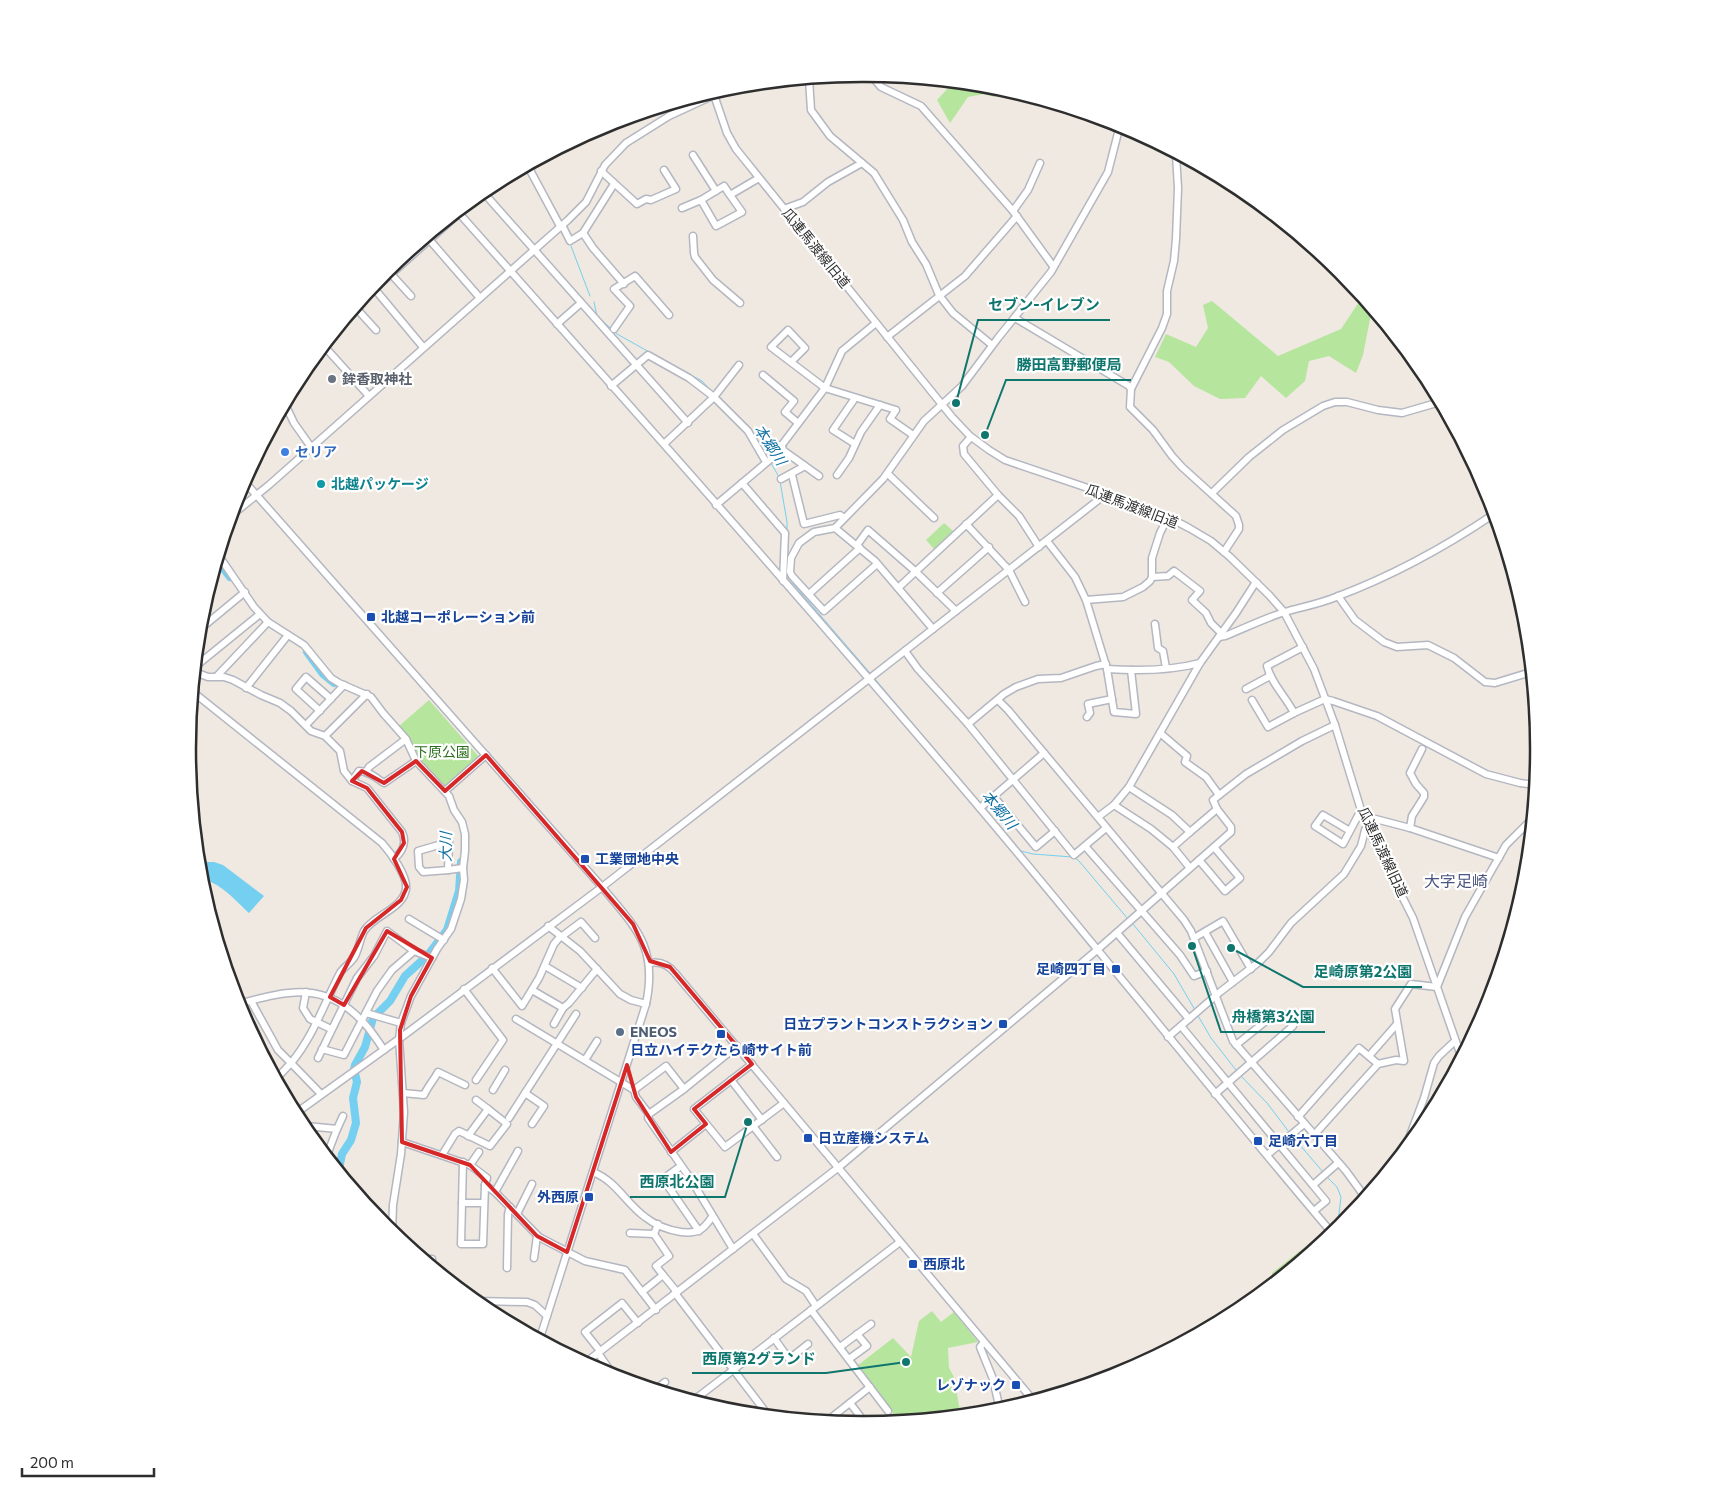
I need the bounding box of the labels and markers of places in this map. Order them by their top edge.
callout: セブン-イレブン [978,290,1110,320]
callout: 勝田高野郵便局 [1006,350,1131,380]
place label: 鉾香取神社 [342,370,412,387]
marker: 鉾香取神社 [326,373,338,385]
place label: セリア [295,443,337,460]
marker: セリア [279,446,291,458]
place label: 北越パッケージ [331,475,429,492]
marker: 北越パッケージ [315,478,327,490]
place label: 北越コーポレーション前 [381,608,535,625]
marker: 北越コーポレーション前 [365,611,377,623]
place label: 工業団地中央 [595,850,679,867]
marker: 工業団地中央 [579,853,591,865]
callout: 足崎原第2公園 [1303,957,1422,987]
place label: 足崎四丁目 [1036,960,1106,977]
marker: 足崎四丁目 [1110,963,1122,975]
callout: 舟橋第3公園 [1221,1002,1325,1032]
place label: 日立プラントコンストラクション [783,1015,993,1032]
marker: 日立プラントコンストラクション [997,1018,1009,1030]
place label: ENEOS [630,1023,677,1040]
marker: ENEOS [614,1026,626,1038]
marker: 日立ハイテクたら崎サイト前 [715,1028,727,1040]
place label: 日立ハイテクたら崎サイト前 [630,1041,812,1058]
place label: 日立産機システム [818,1129,930,1146]
marker: 日立産機システム [802,1132,814,1144]
place label: 足崎六丁目 [1268,1132,1338,1149]
marker: 足崎六丁目 [1252,1135,1264,1147]
callout: 西原北公園 [630,1167,725,1197]
place label: 外西原 [537,1188,579,1205]
marker: 外西原 [583,1191,595,1203]
place label: 西原北 [923,1255,965,1272]
marker: 西原北 [907,1258,919,1270]
callout: 西原第2グランド [692,1343,826,1373]
place label: レゾナック [936,1376,1006,1393]
marker: レゾナック [1010,1379,1022,1391]

